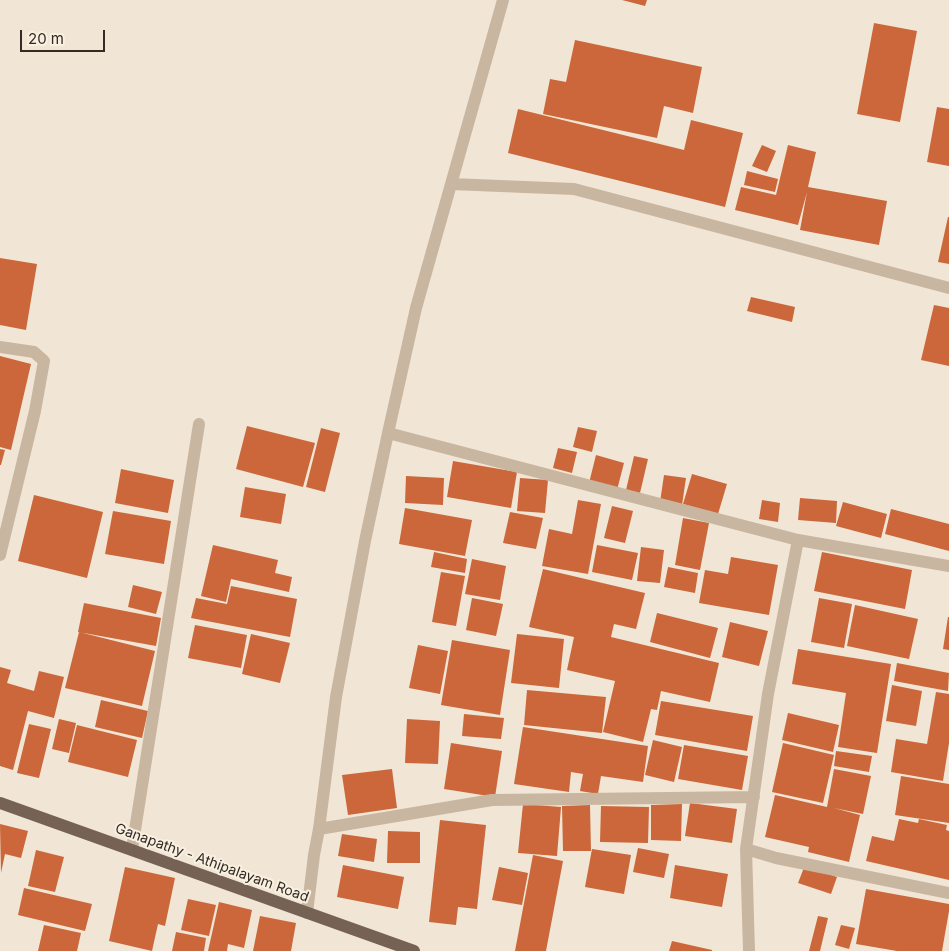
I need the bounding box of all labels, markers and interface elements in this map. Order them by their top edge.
scale bar [22,20,108,52]
text: 20 m [28,29,64,48]
street label: Ganapathy - Athipalayam Road [113,820,311,906]

